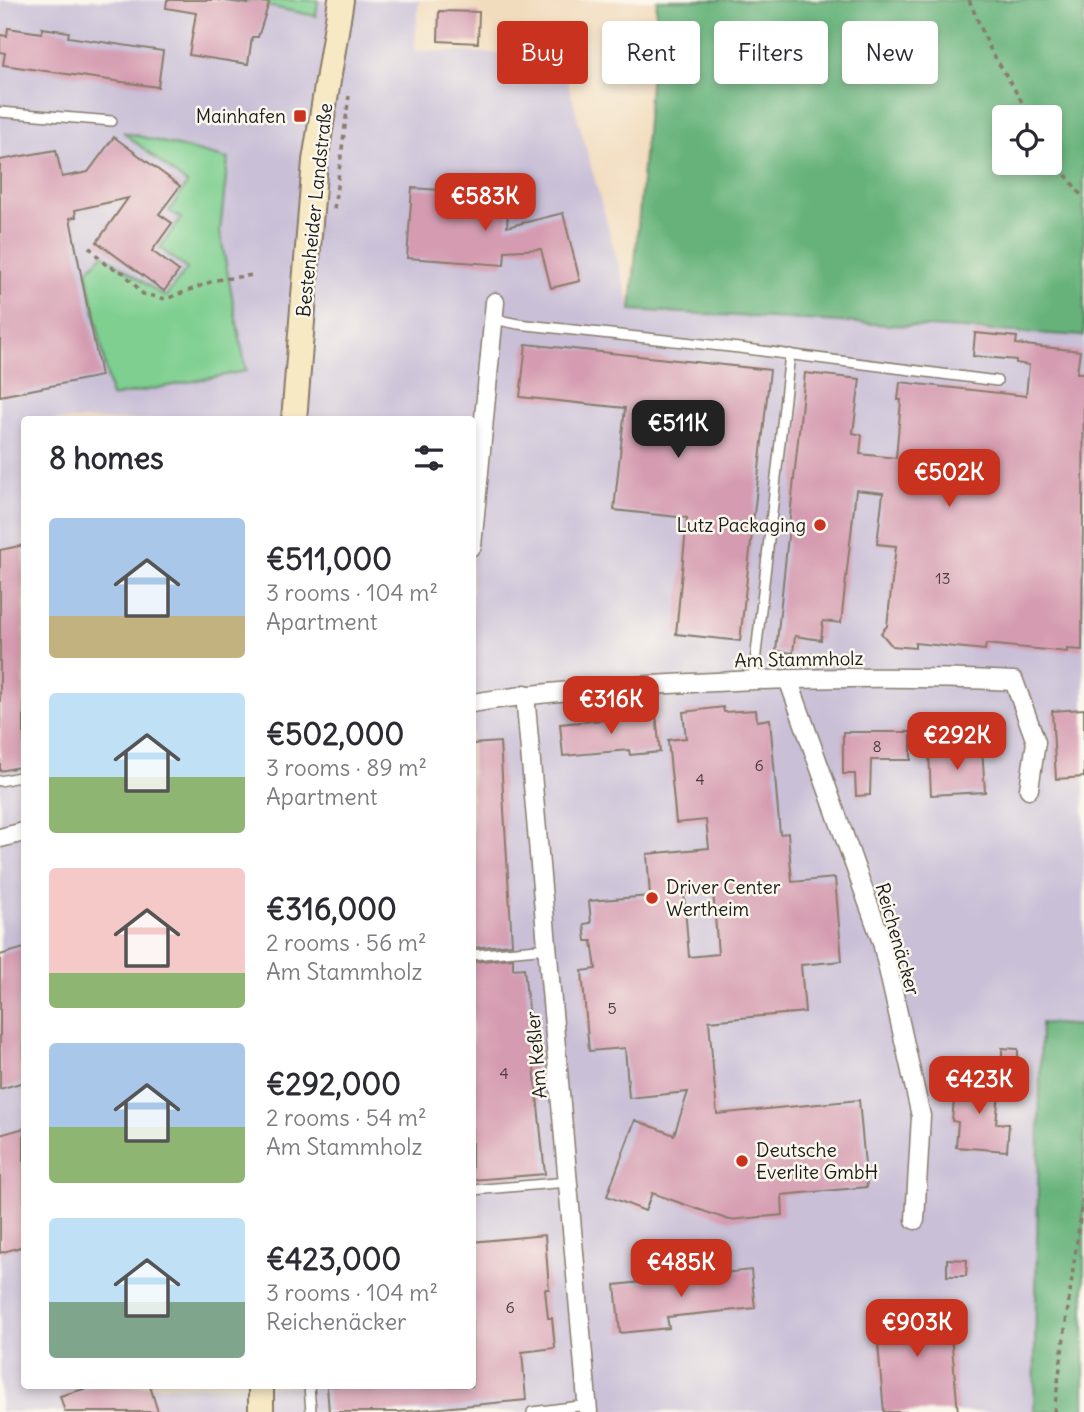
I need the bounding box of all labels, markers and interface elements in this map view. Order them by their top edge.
chip: Buy [497,21,588,84]
chip: Rent [602,21,700,84]
chip: Filters [714,21,828,84]
chip: New [842,21,938,84]
street label: Bestenheider Landstraße [291,102,337,318]
place label: Mainhafen [196,104,286,128]
map controls [992,105,1062,175]
button: locate [992,105,1062,175]
marker: Mainhafen [292,108,308,124]
pin: €583K [436,174,534,233]
text: €583K [451,181,519,210]
pin: €511K [629,400,727,460]
text: €511K [648,408,708,437]
text: 8 homes [49,439,164,477]
icon: filters [410,439,448,477]
pin: €502K [900,449,998,509]
text: €502K [914,457,984,486]
place label: Lutz Packaging [677,513,806,537]
marker: Lutz Packaging [812,517,828,533]
text: €511,000 [266,540,392,578]
icon: home [105,546,189,630]
house number: 13 [935,568,951,588]
text: 3 rooms · 104 m² [266,578,438,607]
text: Apartment [266,607,378,636]
street label: Am Stammholz [734,646,864,672]
pin: €316K [562,676,660,736]
text: €316K [579,684,643,713]
pin: €292K [908,712,1006,772]
text: €502,000 [266,715,404,753]
text: €292K [923,720,991,749]
icon: home [105,721,189,805]
house number: 8 [872,736,882,756]
text: 3 rooms · 89 m² [266,753,427,782]
house number: 6 [754,755,764,775]
house number: 4 [695,769,705,789]
text: Apartment [266,782,378,811]
place label: Driver Center Wertheim [666,875,781,921]
street label: Reichenäcker [870,880,926,998]
text: €316,000 [266,890,397,928]
marker: Driver Center Wertheim [644,890,660,906]
icon: home [105,896,189,980]
text: 2 rooms · 56 m² [266,928,427,957]
text: Am Stammholz [266,957,422,986]
house number: 5 [607,998,617,1018]
street label: Am Keßler [520,1010,552,1100]
pin: €423K [930,1056,1028,1116]
house number: 4 [499,1063,509,1083]
text: €423K [945,1064,1013,1093]
text: €292,000 [266,1065,401,1103]
icon: home [105,1071,189,1155]
text: 2 rooms · 54 m² [266,1103,427,1132]
text: Am Stammholz [266,1132,422,1161]
place label: Deutsche Everlite GmbH [756,1138,878,1184]
marker: Deutsche Everlite GmbH [734,1153,750,1169]
text: €423,000 [266,1240,401,1278]
pin: €485K [632,1240,730,1299]
icon: home [105,1246,189,1330]
text: €485K [647,1247,715,1276]
text: 3 rooms · 104 m² [266,1278,438,1307]
house number: 6 [505,1297,515,1317]
pin: €903K [868,1300,966,1359]
text: Reichenäcker [266,1307,406,1336]
text: €903K [882,1307,952,1336]

